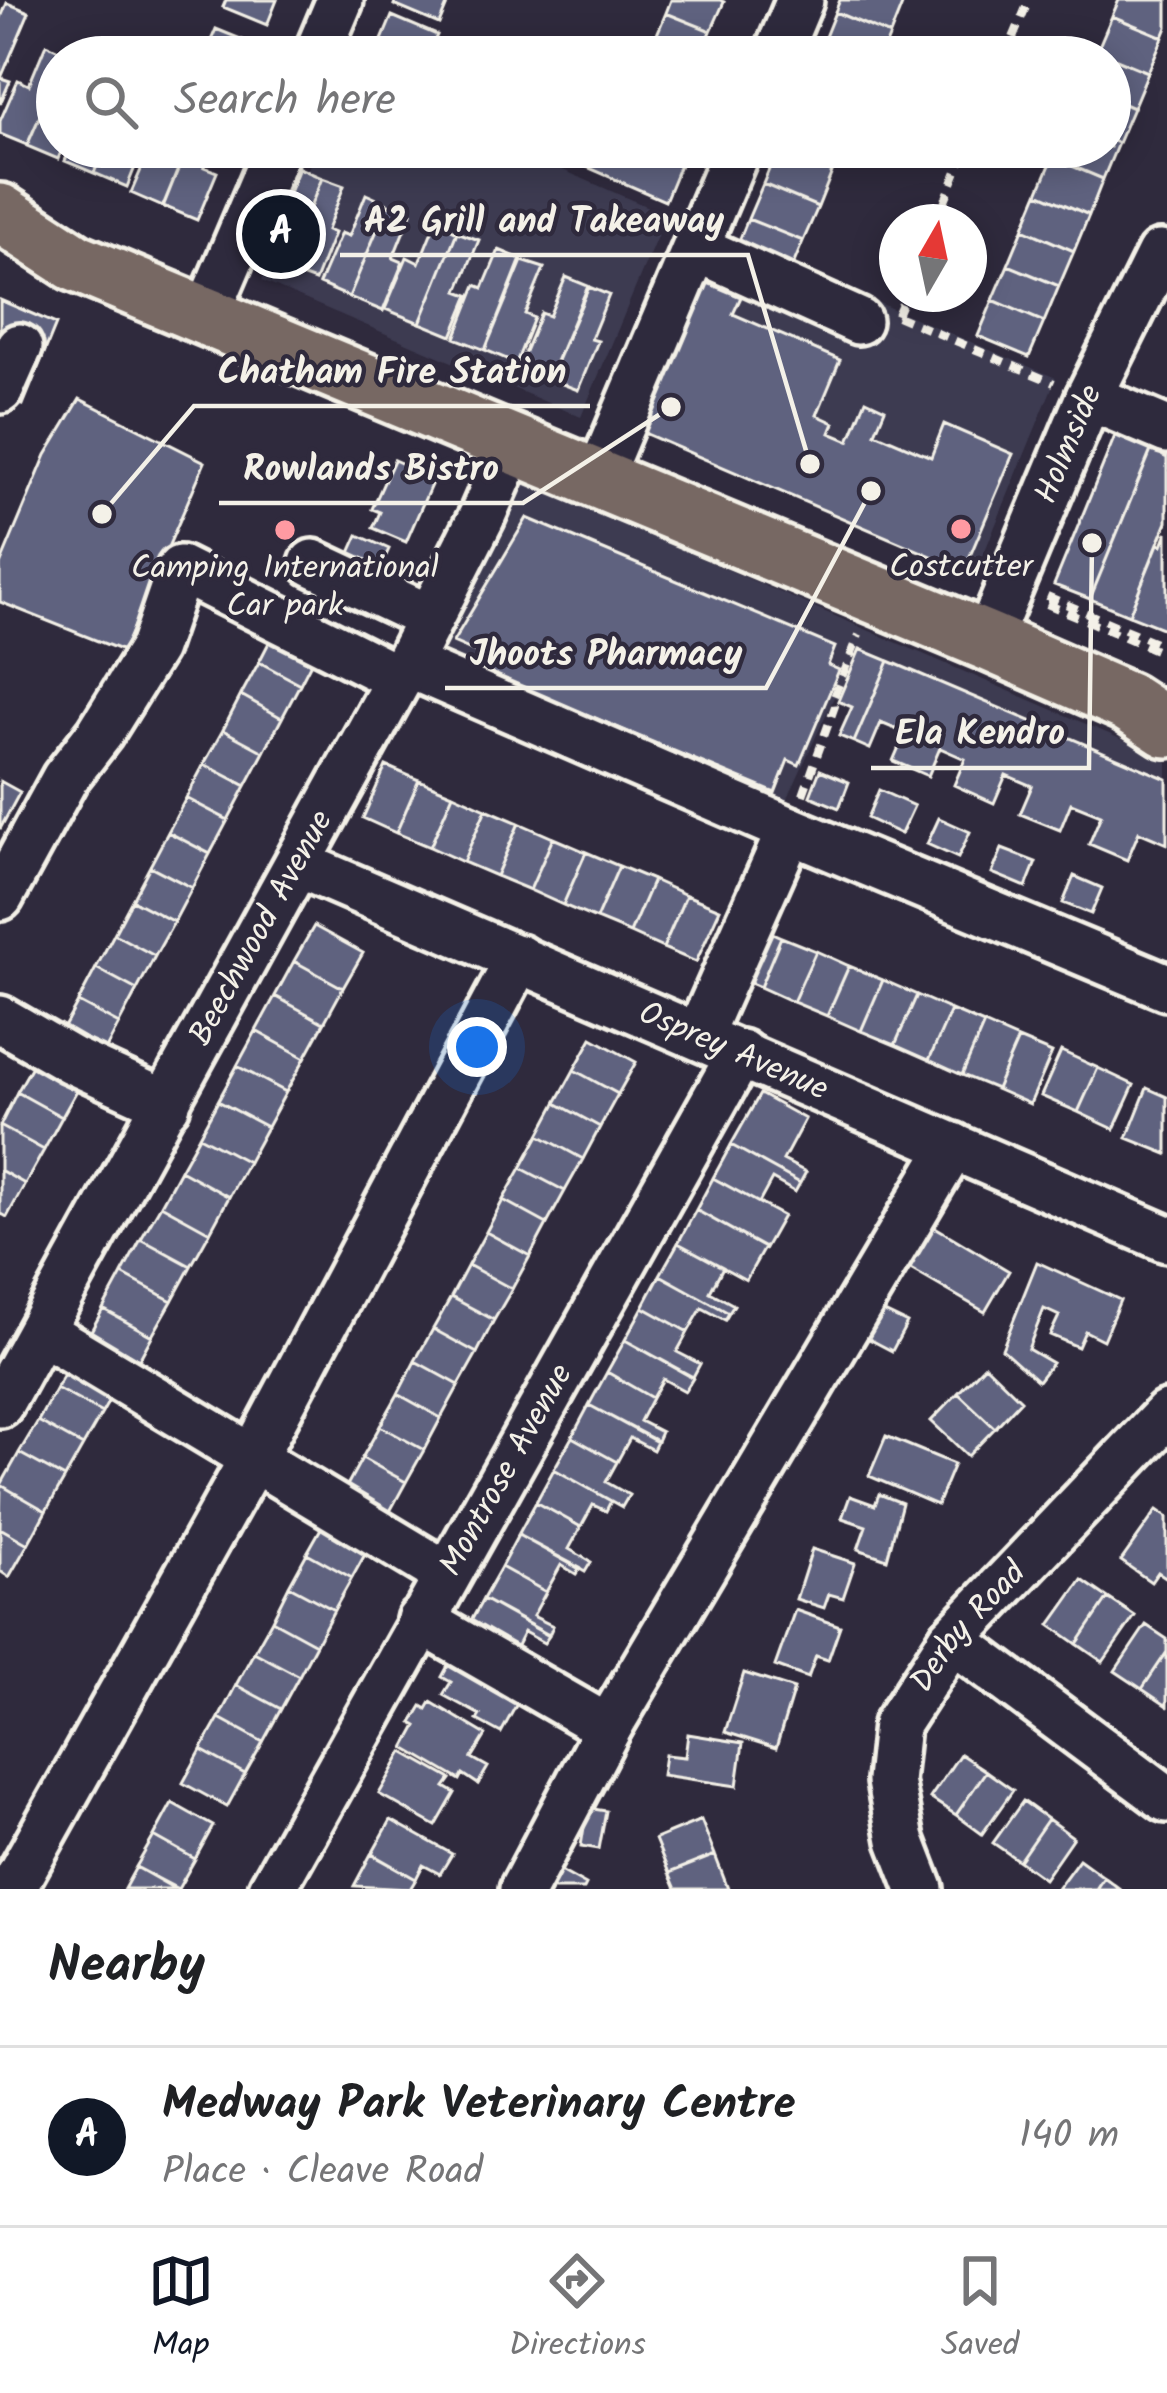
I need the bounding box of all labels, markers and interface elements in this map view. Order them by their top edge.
search box [36,36,1131,168]
text: Search here [174,66,396,138]
icon: search [78,69,144,135]
callout: A2 Grill and Takeaway [340,183,748,255]
pin: A [242,189,320,279]
text: A2 Grill and Takeaway [364,194,724,251]
north arrow [879,204,987,312]
callout: Chatham Fire Station [194,334,590,406]
text: Chatham Fire Station [218,345,566,402]
street label: Holmside [1021,375,1118,512]
callout: Rowlands Bistro [219,431,523,503]
text: Rowlands Bistro [243,442,499,499]
marker: Costcutter [948,516,974,542]
marker: Camping International Car park [272,517,298,543]
place label: Costcutter [889,542,1035,595]
place label: Camping International Car park [131,543,439,634]
callout: Jhoots Pharmacy [445,616,766,688]
text: Jhoots Pharmacy [469,627,743,684]
callout: Ela Kendro [871,696,1089,768]
text: Ela Kendro [895,706,1065,763]
street label: Beechwood Avenue [175,800,348,1056]
street label: Osprey Avenue [630,987,836,1116]
your location [447,1017,507,1077]
street label: Montrose Avenue [426,1354,588,1587]
street label: Derby Road [897,1548,1041,1704]
text: Nearby [48,1927,205,2008]
text: Medway Park Veterinary Centre [162,2070,796,2142]
text: A [75,2106,99,2168]
text: 140 m [1019,2106,1119,2168]
text: Place · Cleave Road [162,2142,483,2204]
tab: Map [148,2248,214,2373]
tab: Directions [509,2248,646,2373]
tab: Saved [941,2248,1019,2373]

